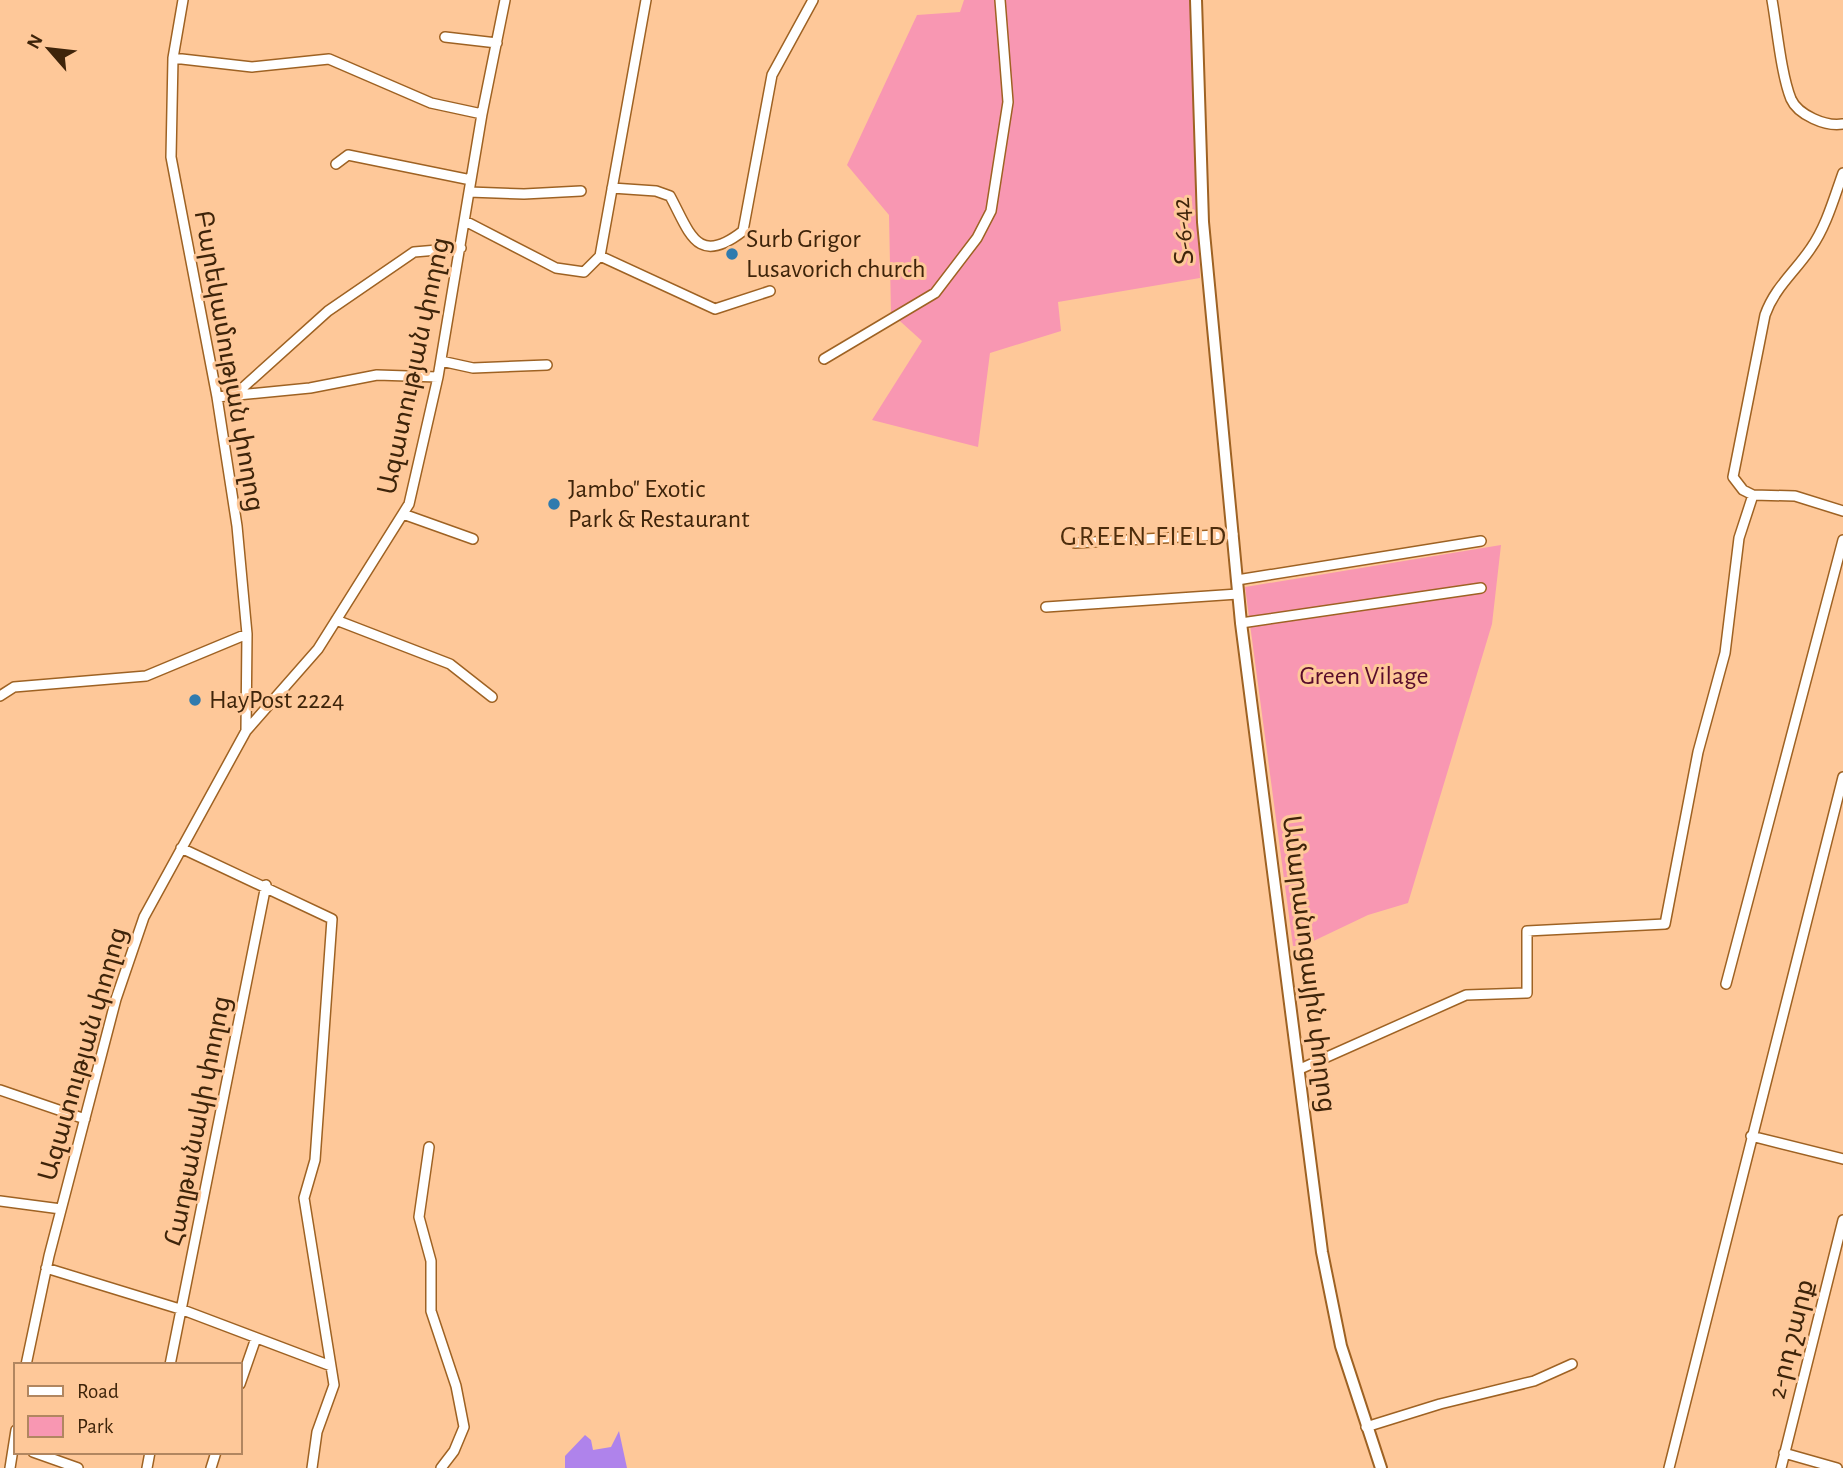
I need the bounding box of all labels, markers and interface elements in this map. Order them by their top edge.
north arrow [14,14,84,84]
text: N [24,31,47,52]
street label: Տ-6-42 [1168,196,1198,266]
street label: Բարեկամության փողոց [189,208,268,514]
place label: Surb Grigor Lusavorich church [746,226,925,282]
street label: Ազատության փողոց [374,235,455,497]
marker: Surb Grigor Lusavorich church [724,246,740,262]
place label: Jambo" Exotic Park & Restaurant [568,476,750,532]
marker: Jambo" Exotic Park & Restaurant [546,496,562,512]
district label: GREEN FIELD [1060,523,1228,551]
park label: Green Vilage [1299,663,1429,689]
place label: HayPost 2224 [209,687,344,713]
marker: HayPost 2224 [187,692,203,708]
street label: Ամարանոցային փողոց [1277,814,1340,1114]
street label: Ազատության փողոց [34,924,133,1184]
street label: Հաղթանակի փողոց [161,994,236,1248]
street label: 2-րդ շարք [1764,1277,1819,1402]
legend [14,1363,242,1454]
text: Road [77,1381,119,1402]
text: Park [77,1416,114,1437]

